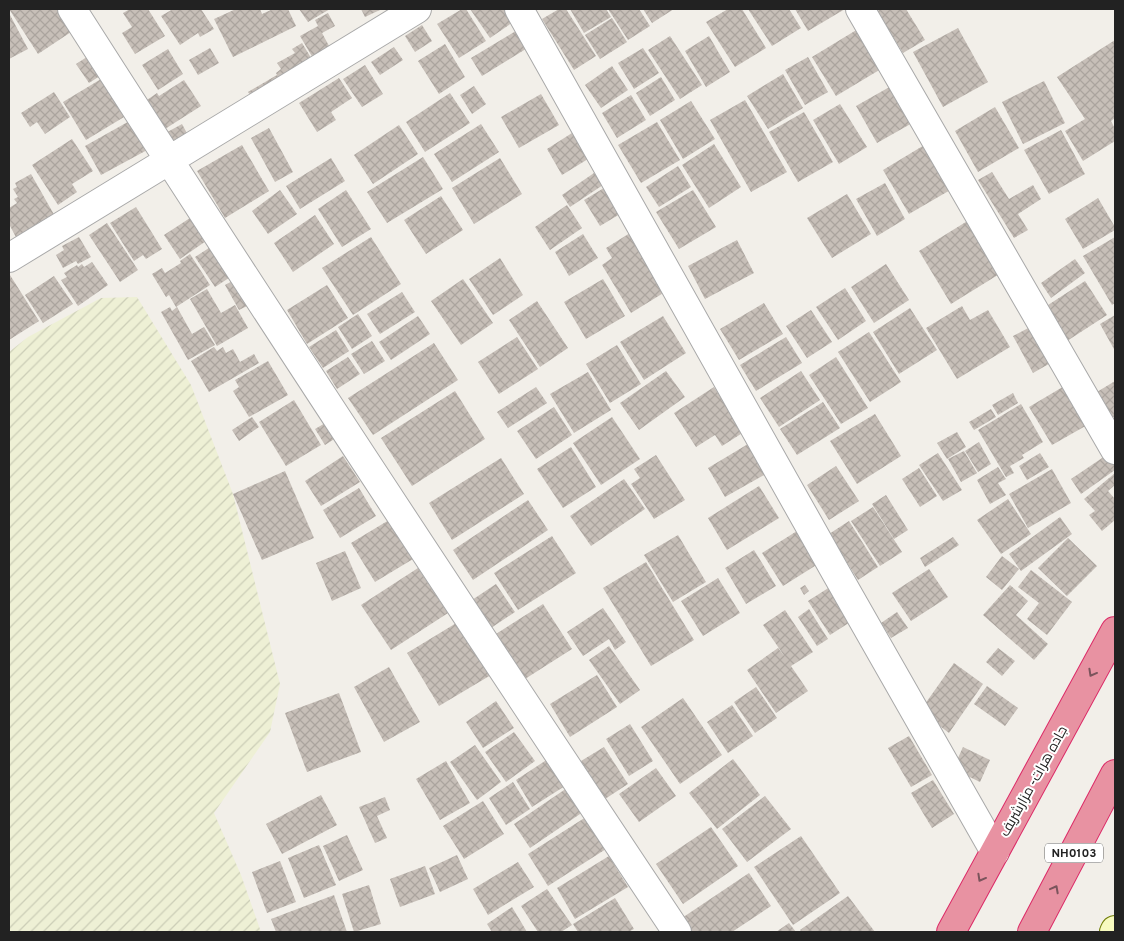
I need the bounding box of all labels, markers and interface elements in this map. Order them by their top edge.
one-way arrow [1088,668,1098,677]
street label: جاده هرات- مزارشریف [997,723,1072,840]
road number: NH0103 [1045,844,1103,862]
one-way arrow [977,872,987,881]
one-way arrow [1049,885,1059,894]

